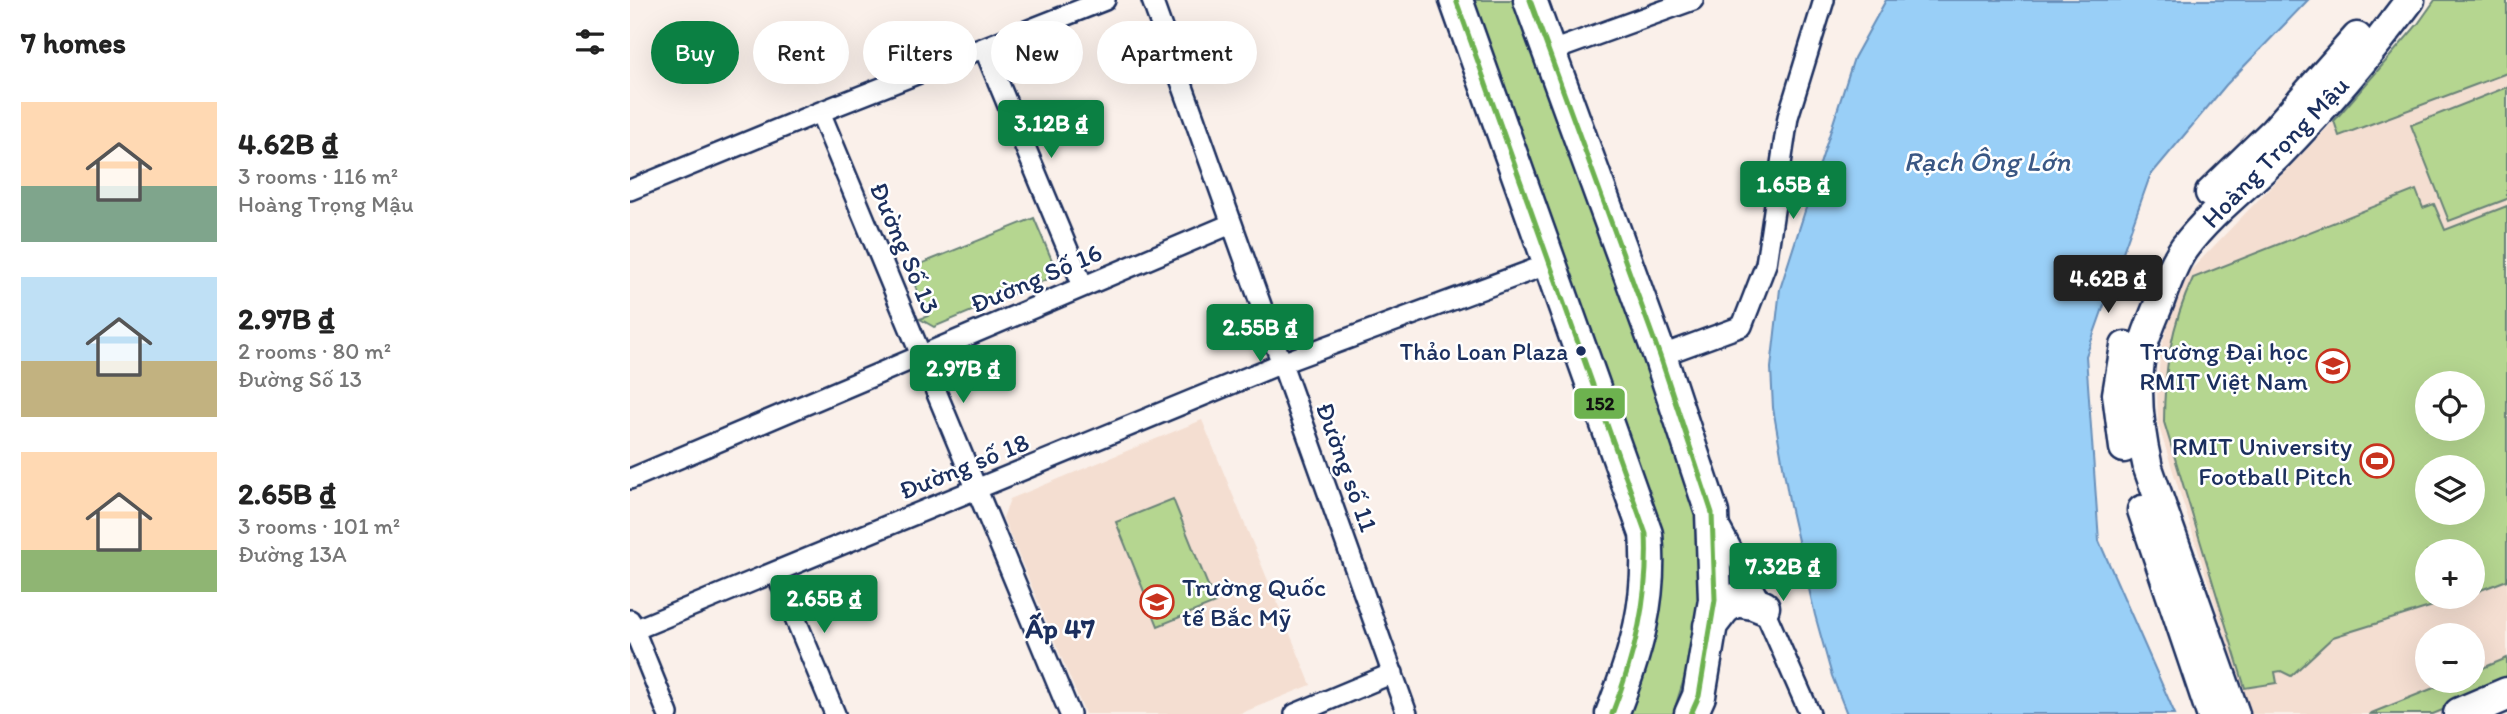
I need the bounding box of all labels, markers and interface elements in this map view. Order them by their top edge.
chip: Buy [651,21,739,84]
chip: Rent [753,21,849,84]
chip: Filters [863,21,977,84]
chip: New [991,21,1083,84]
chip: Apartment [1097,21,1257,84]
icon: filters [571,23,609,61]
text: 7 homes [21,24,126,61]
street label: Hoàng Trọng Mậu [2194,69,2356,235]
pin: 3.12B ₫ [986,100,1116,160]
text: 3.12B ₫ [1014,109,1088,137]
text: 4.62B ₫ [238,125,338,162]
icon: home [77,130,161,214]
water label: Rạch Ông Lớn [1904,144,2070,178]
text: 3 rooms · 116 m² [238,162,398,190]
pin: 1.65B ₫ [1728,162,1858,221]
text: 1.65B ₫ [1756,170,1830,198]
street label: Đường Số 13 [863,177,947,319]
text: Hoàng Trọng Mậu [238,190,414,218]
street label: Đường Số 16 [965,236,1107,320]
pin: 4.62B ₫ [2043,256,2173,315]
text: 4.62B ₫ [2070,264,2146,292]
text: 2.97B ₫ [238,300,335,337]
pin: 2.55B ₫ [1195,304,1325,364]
icon: home [77,305,161,389]
text: 2.55B ₫ [1223,313,1297,341]
place label: Trường Đại học RMIT Việt Nam [2139,335,2308,397]
text: 2 rooms · 80 m² [238,337,391,365]
place label: Thảo Loan Plaza [1400,337,1568,366]
marker: Thảo Loan Plaza [1574,344,1588,358]
pin: 2.97B ₫ [898,346,1028,405]
school or university icon: Trường Đại học RMIT Việt Nam [2314,347,2352,385]
text: 2.97B ₫ [926,354,1000,382]
text: Đường Số 13 [238,365,362,393]
map controls [2415,371,2485,693]
button: locate [2415,371,2485,441]
line badge: 152 [1573,387,1626,420]
text: 152 [1586,392,1614,415]
street label: Đường số 11 [1309,398,1385,536]
street label: Đường số 18 [894,425,1034,507]
place label: RMIT University Football Pitch [2172,430,2352,492]
sports icon: RMIT University Football Pitch [2358,442,2396,480]
button: layers [2415,455,2485,525]
text: 2.65B ₫ [238,475,336,512]
icon: home [77,480,161,564]
text: 3 rooms · 101 m² [238,512,400,540]
button: + [2415,539,2485,609]
text: Đường 13A [238,540,347,568]
pin: 7.32B ₫ [1718,544,1848,603]
text: 7.32B ₫ [1746,552,1820,580]
place label: Trường Quốc tế Bắc Mỹ [1182,571,1326,633]
pin: 2.65B ₫ [759,576,889,635]
school or university icon: Trường Quốc tế Bắc Mỹ [1138,583,1176,621]
text: 2.65B ₫ [786,584,862,612]
district label: Ấp 47 [1024,611,1095,645]
button: − [2415,623,2485,693]

